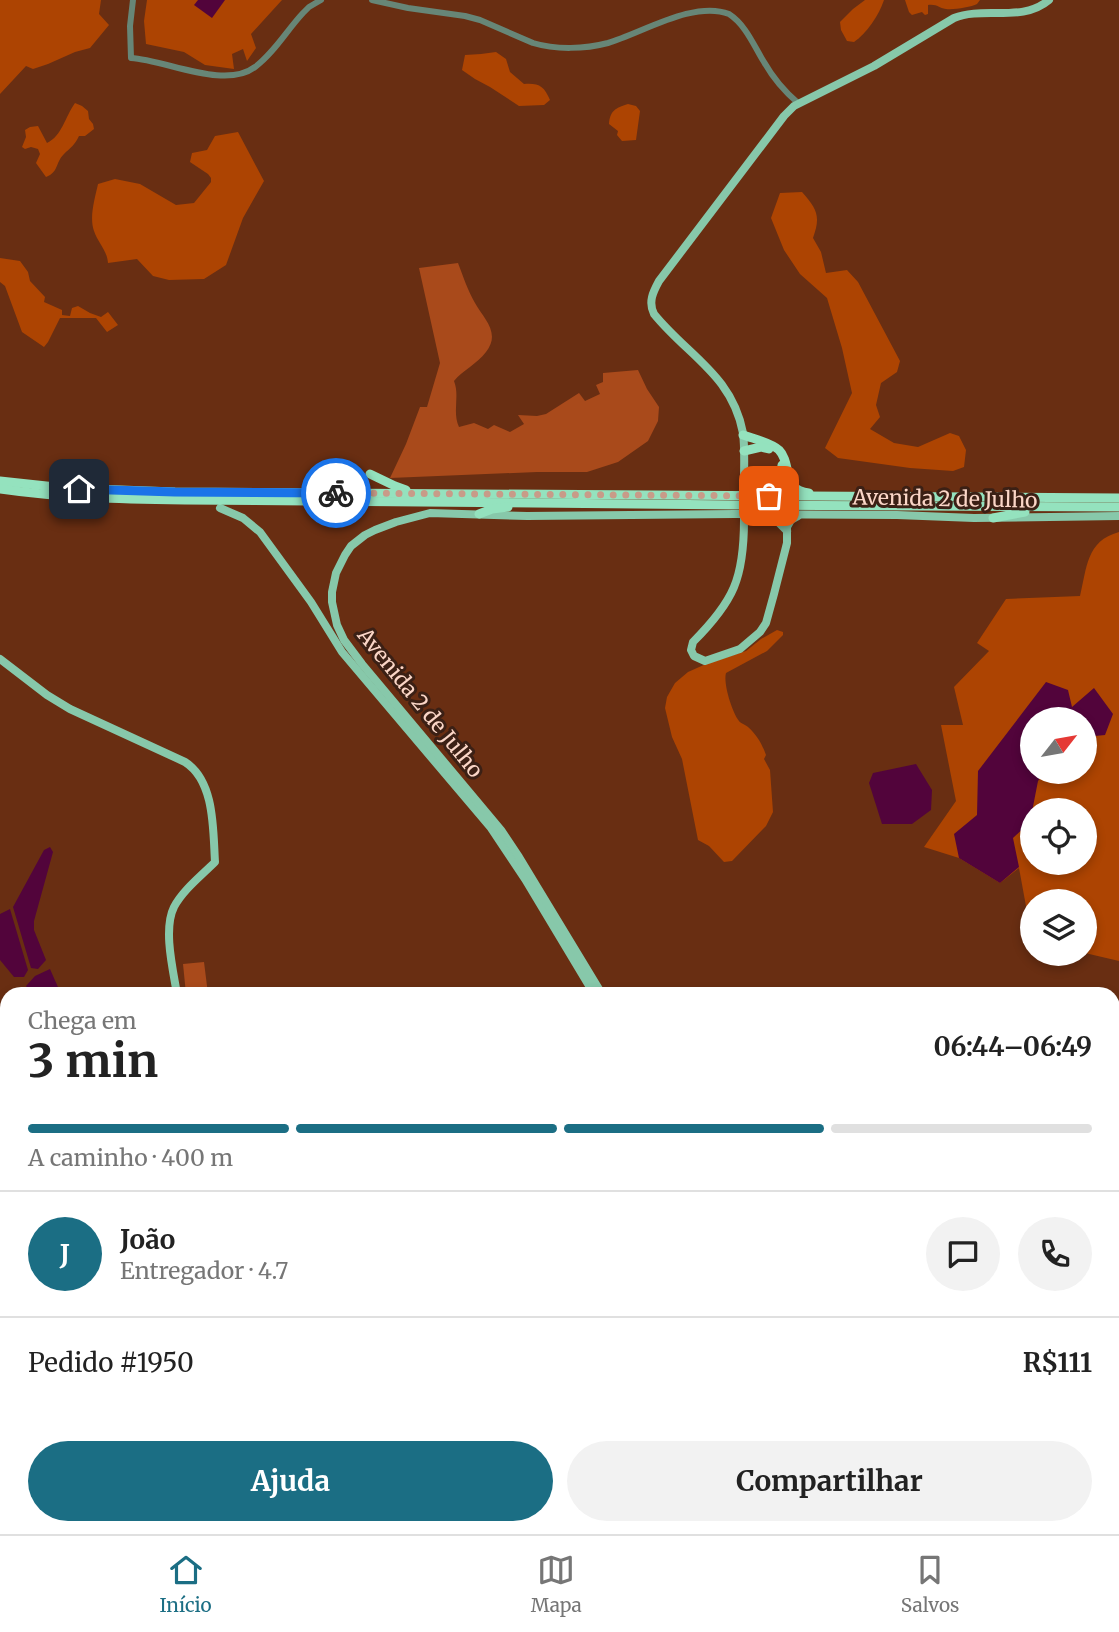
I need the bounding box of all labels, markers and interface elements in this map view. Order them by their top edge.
courier [301,458,371,528]
pin [49,459,109,519]
pin [739,466,799,526]
icon: home [60,470,98,508]
icon: bike [317,474,355,512]
icon: bag [750,477,788,515]
street label: Avenida 2 de Julho [851,483,1038,514]
street label: Avenida 2 de Julho [351,622,489,783]
north arrow [1020,707,1097,784]
map controls [1020,707,1097,966]
button: locate [1020,798,1097,875]
button: layers [1020,889,1097,966]
text: Chega em [28,1006,137,1035]
text: 06:44–06:49 [933,1030,1092,1063]
text: 3 min [28,1032,158,1090]
text: A caminho · 400 m [28,1143,233,1172]
button: chat [926,1217,1000,1291]
button: phone [1018,1217,1092,1291]
text: João [120,1223,175,1256]
text: J [60,1238,70,1271]
text: Entregador · 4.7 [120,1256,288,1285]
text: Pedido #1950 [28,1346,194,1379]
text: R$111 [1023,1346,1092,1379]
button: Ajuda [28,1441,553,1521]
button: Compartilhar [567,1441,1092,1521]
tab: Início [160,1551,212,1617]
tab: Mapa [531,1551,582,1617]
tab: Salvos [901,1551,959,1617]

